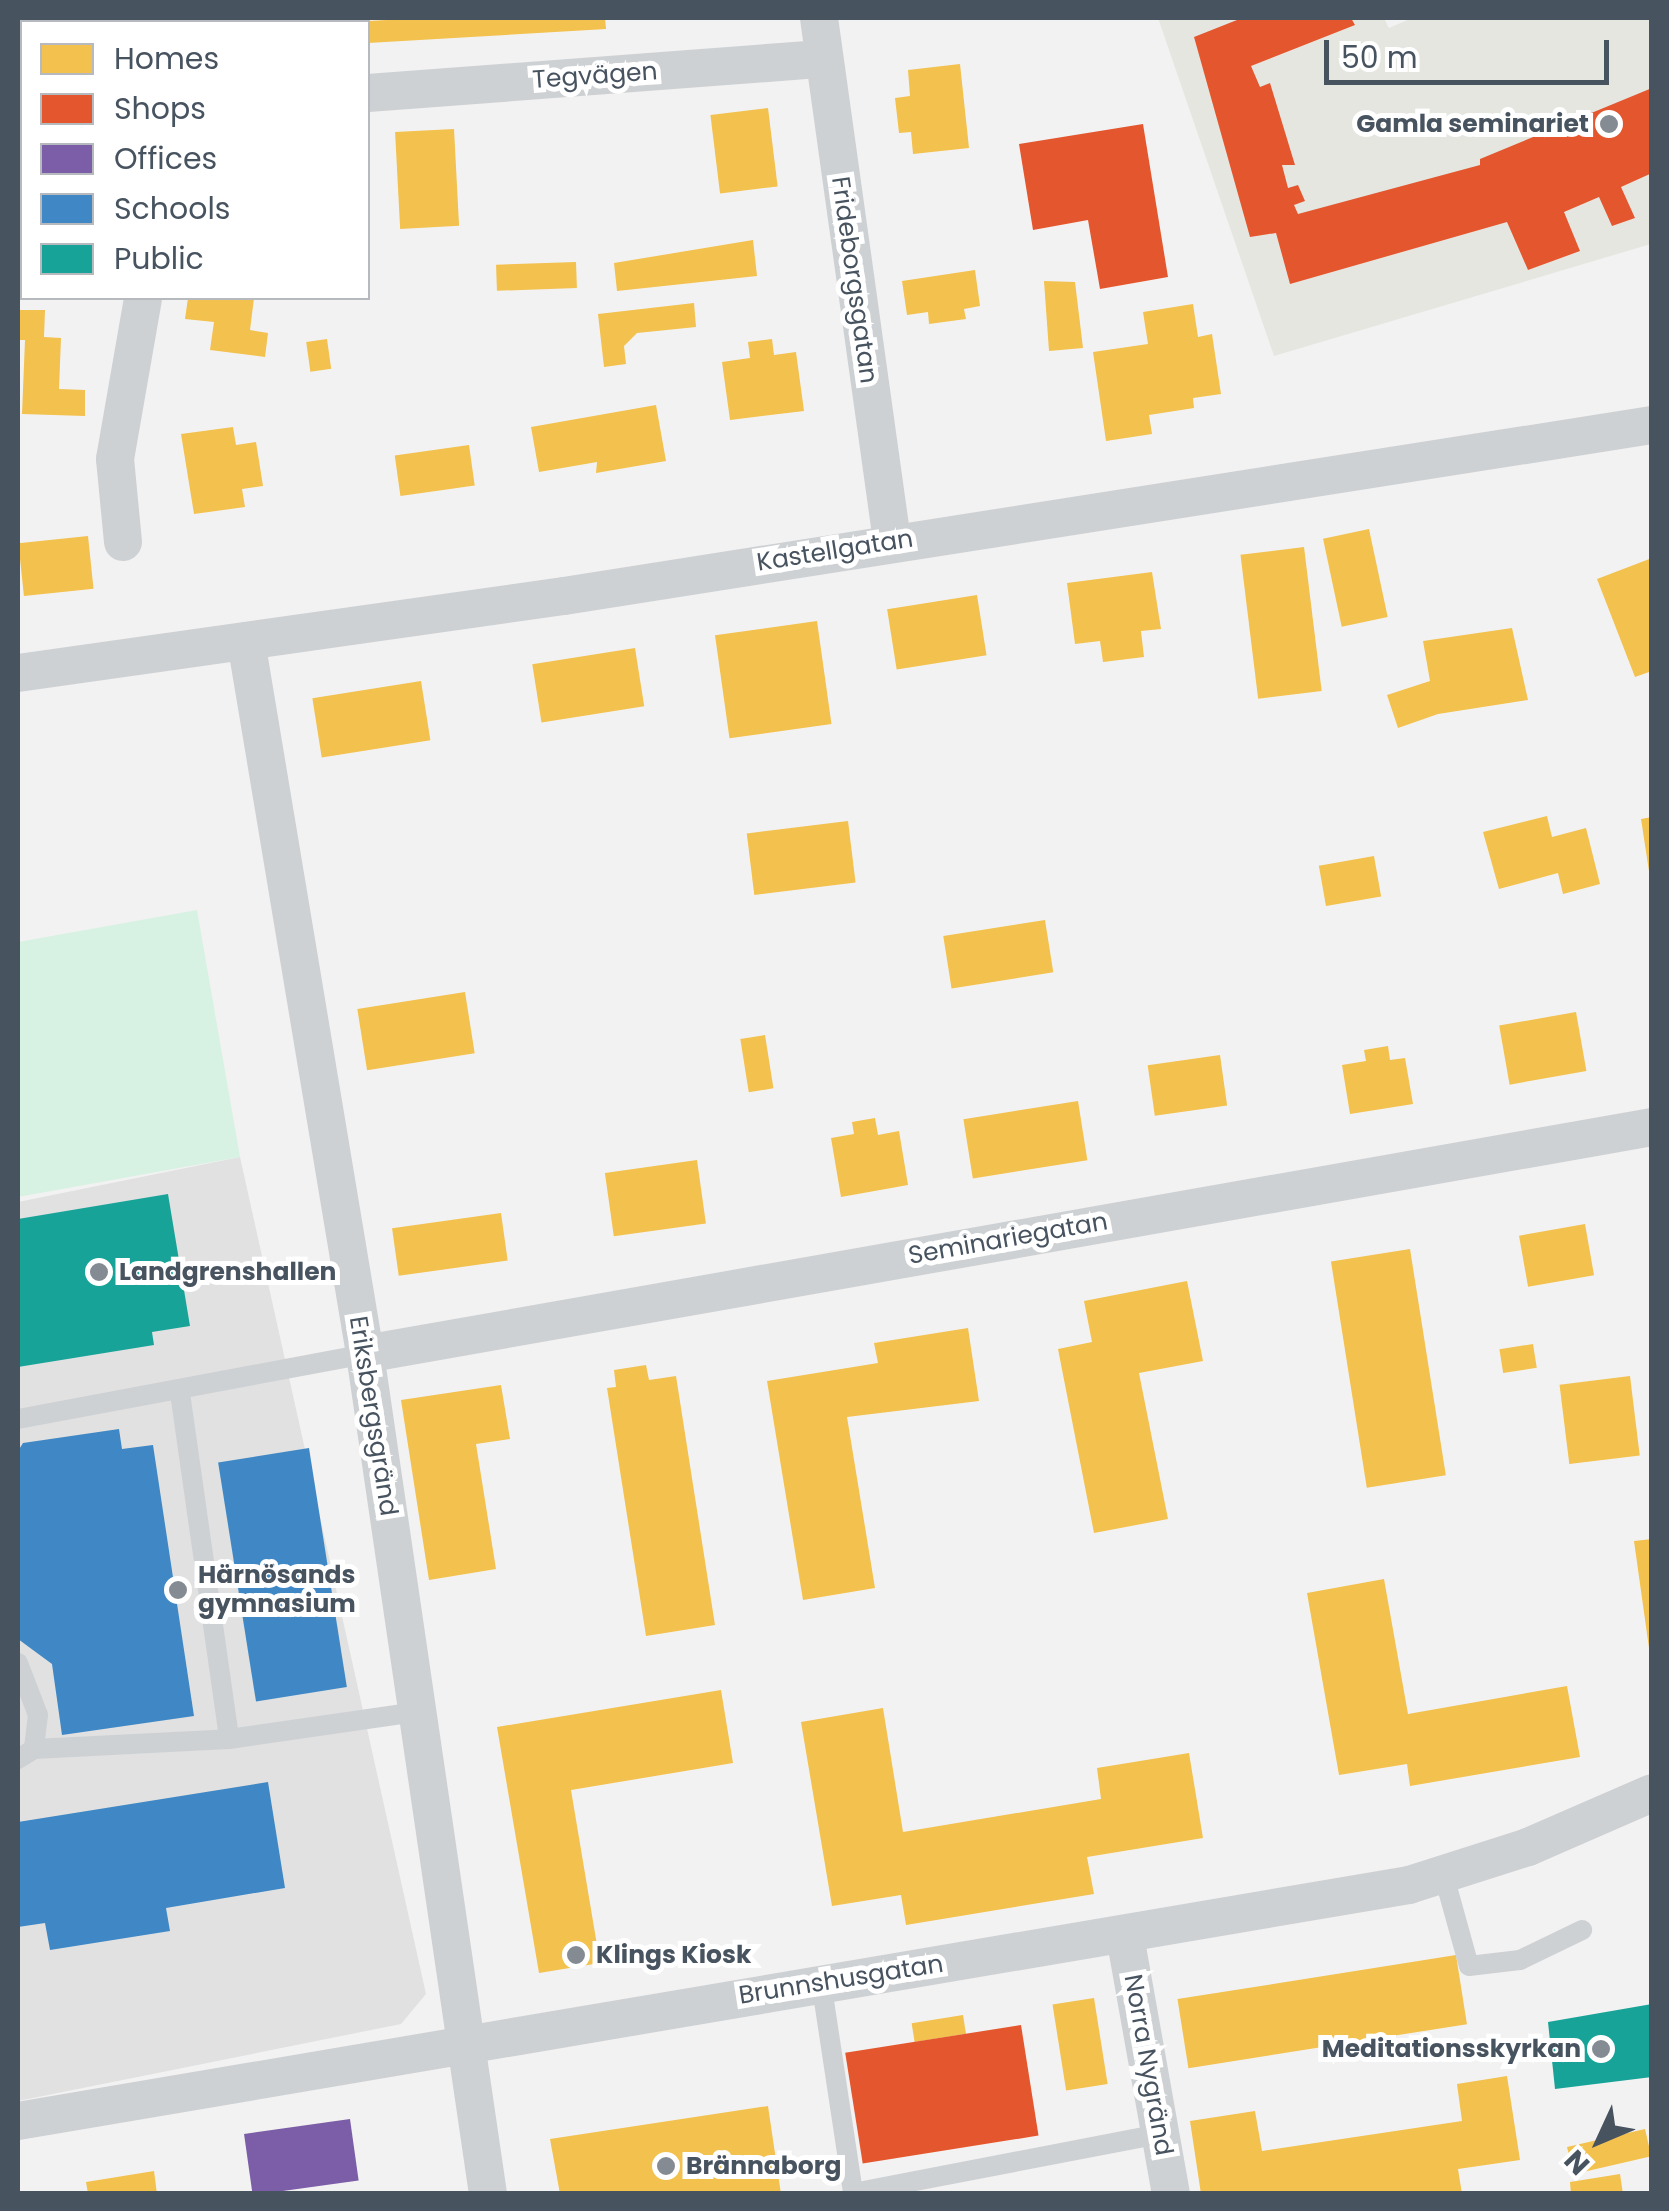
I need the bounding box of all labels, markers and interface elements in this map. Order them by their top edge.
legend [20,20,370,300]
scale bar [1329,20,1614,82]
text: 50 m [1341,36,1418,79]
text: Homes [114,37,219,80]
street label: Tegvägen [531,57,659,95]
text: Shops [114,87,206,130]
place label: Gamla seminariet [1356,109,1589,139]
marker: Gamla seminariet [1598,113,1620,135]
text: Offices [114,137,217,180]
street label: Frideborgsgatan [825,175,883,385]
text: Schools [114,187,230,230]
text: Public [114,237,204,280]
street label: Kastellgatan [755,524,915,578]
street label: Seminariegatan [906,1207,1110,1271]
place label: Landgrenshallen [119,1257,336,1287]
marker: Landgrenshallen [88,1261,110,1283]
street label: Eriksbergsgränd [342,1314,404,1518]
place label: Härnösands gymnasium [198,1561,356,1620]
marker: Härnösands gymnasium [167,1579,189,1601]
place label: Klings Kiosk [596,1940,751,1970]
marker: Klings Kiosk [565,1944,587,1966]
street label: Brunnshusgatan [737,1949,945,2011]
street label: Norra Nygränd [1117,1972,1179,2158]
place label: Meditationsskyrkan [1322,2034,1581,2064]
marker: Meditationsskyrkan [1590,2038,1612,2060]
north arrow [1549,2091,1649,2191]
text: N [1556,2141,1598,2183]
place label: Brännaborg [686,2151,841,2181]
marker: Brännaborg [655,2155,677,2177]

